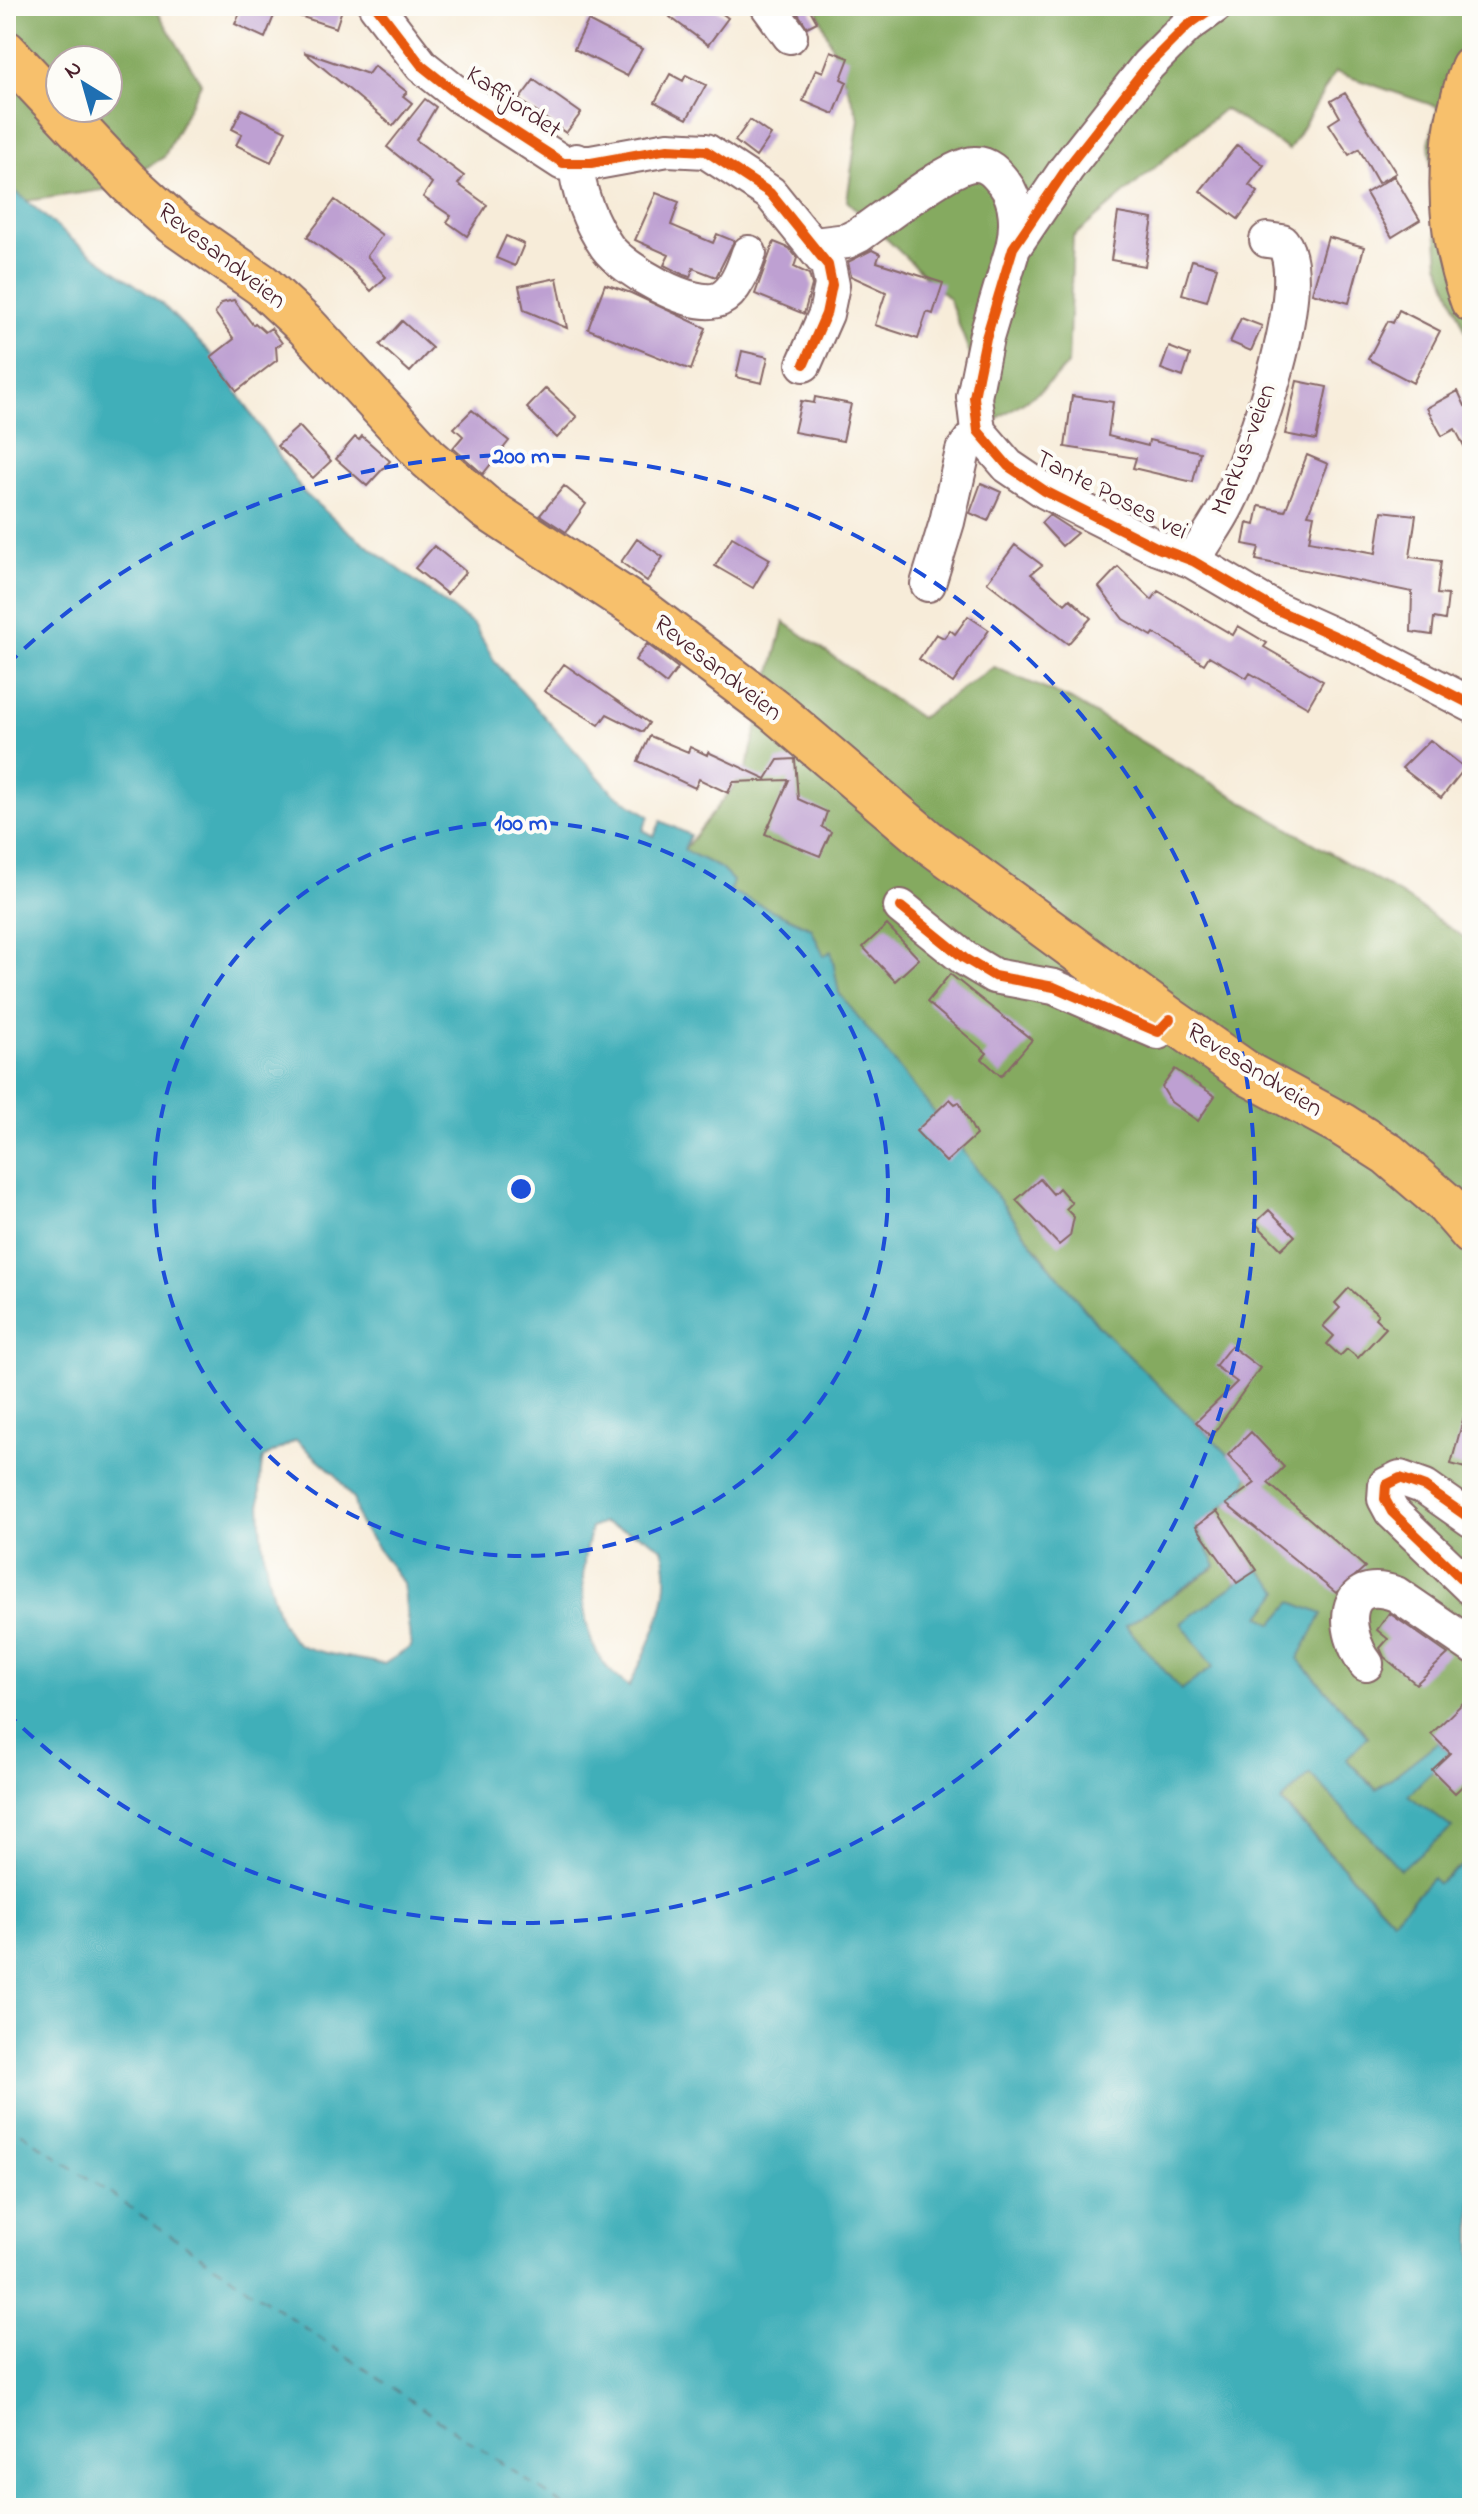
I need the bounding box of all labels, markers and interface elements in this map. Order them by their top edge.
north arrow [44,44,124,124]
text: N [58,53,89,88]
street label: Kaffijordet [457,57,569,149]
street label: Revesandveien [148,194,294,320]
street label: Markus-veien [1202,378,1288,522]
text: 200 m [491,440,550,475]
street label: Tante Poses vei [1028,441,1194,551]
street label: Revesandveien [644,606,790,732]
text: 100 m [495,807,548,842]
street label: Revesandveien [1178,1014,1330,1128]
centre of rings [507,1175,535,1203]

